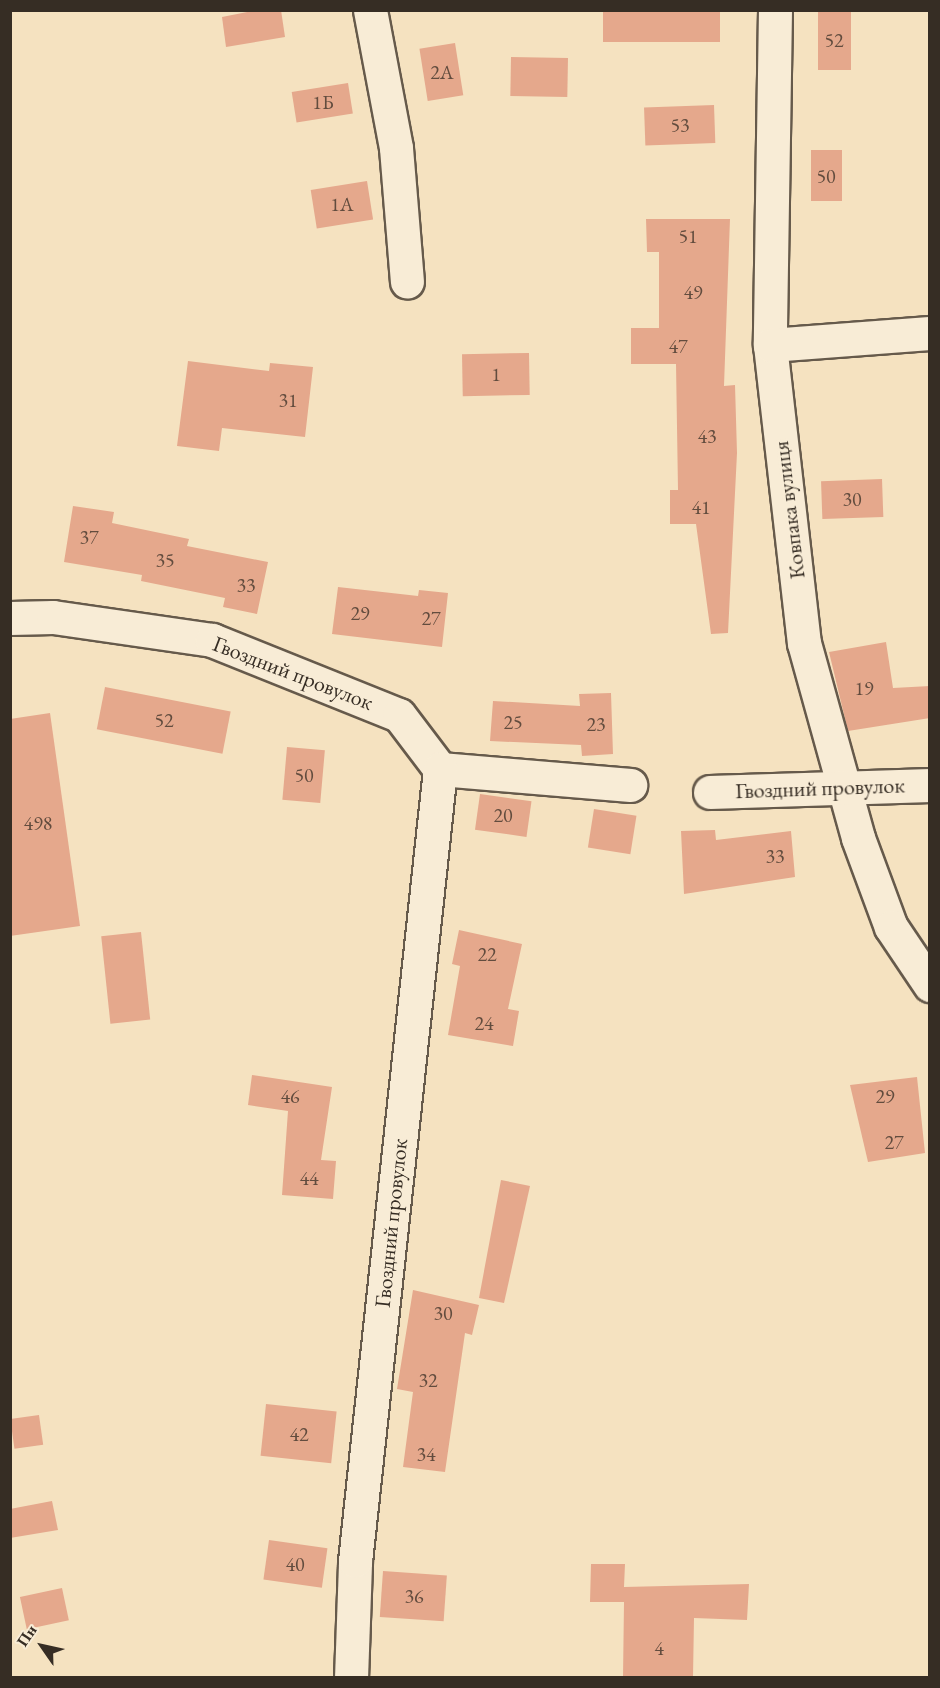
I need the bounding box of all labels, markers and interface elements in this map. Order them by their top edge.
house number: 52 [824,28,844,52]
house number: 2А [430,60,454,84]
house number: 1Б [312,90,334,114]
house number: 53 [670,113,690,137]
house number: 50 [816,164,836,188]
house number: 1А [330,192,354,216]
house number: 51 [678,224,698,248]
house number: 49 [683,280,703,304]
house number: 47 [668,334,688,358]
house number: 1 [491,362,501,386]
house number: 31 [278,388,298,412]
house number: 43 [697,424,717,448]
street label: Ковпака вулиця [767,439,811,581]
house number: 30 [842,487,862,511]
house number: 41 [691,495,711,519]
house number: 37 [79,525,99,549]
house number: 35 [155,548,175,572]
house number: 33 [236,573,256,597]
house number: 29 [350,601,370,625]
house number: 27 [421,606,441,630]
street label: Гвоздний провулок [209,630,377,716]
house number: 19 [854,676,874,700]
house number: 52 [154,708,174,732]
house number: 25 [503,710,523,734]
house number: 23 [586,712,606,736]
house number: 50 [294,763,314,787]
street label: Гвоздний провулок [735,772,905,804]
house number: 20 [493,803,513,827]
house number: 498 [24,811,52,835]
house number: 33 [765,844,785,868]
house number: 22 [477,942,497,966]
house number: 24 [474,1011,494,1035]
house number: 46 [280,1084,300,1108]
house number: 29 [875,1084,895,1108]
house number: 27 [884,1130,904,1154]
street label: Гвоздний провулок [369,1137,413,1309]
house number: 44 [299,1166,319,1190]
house number: 30 [433,1301,453,1325]
house number: 32 [418,1368,438,1392]
house number: 42 [289,1422,309,1446]
house number: 34 [416,1442,436,1466]
house number: 40 [285,1552,305,1576]
house number: 36 [404,1584,424,1608]
north arrow [12,1616,72,1676]
text: Пн [12,1621,41,1651]
house number: 4 [654,1636,664,1660]

